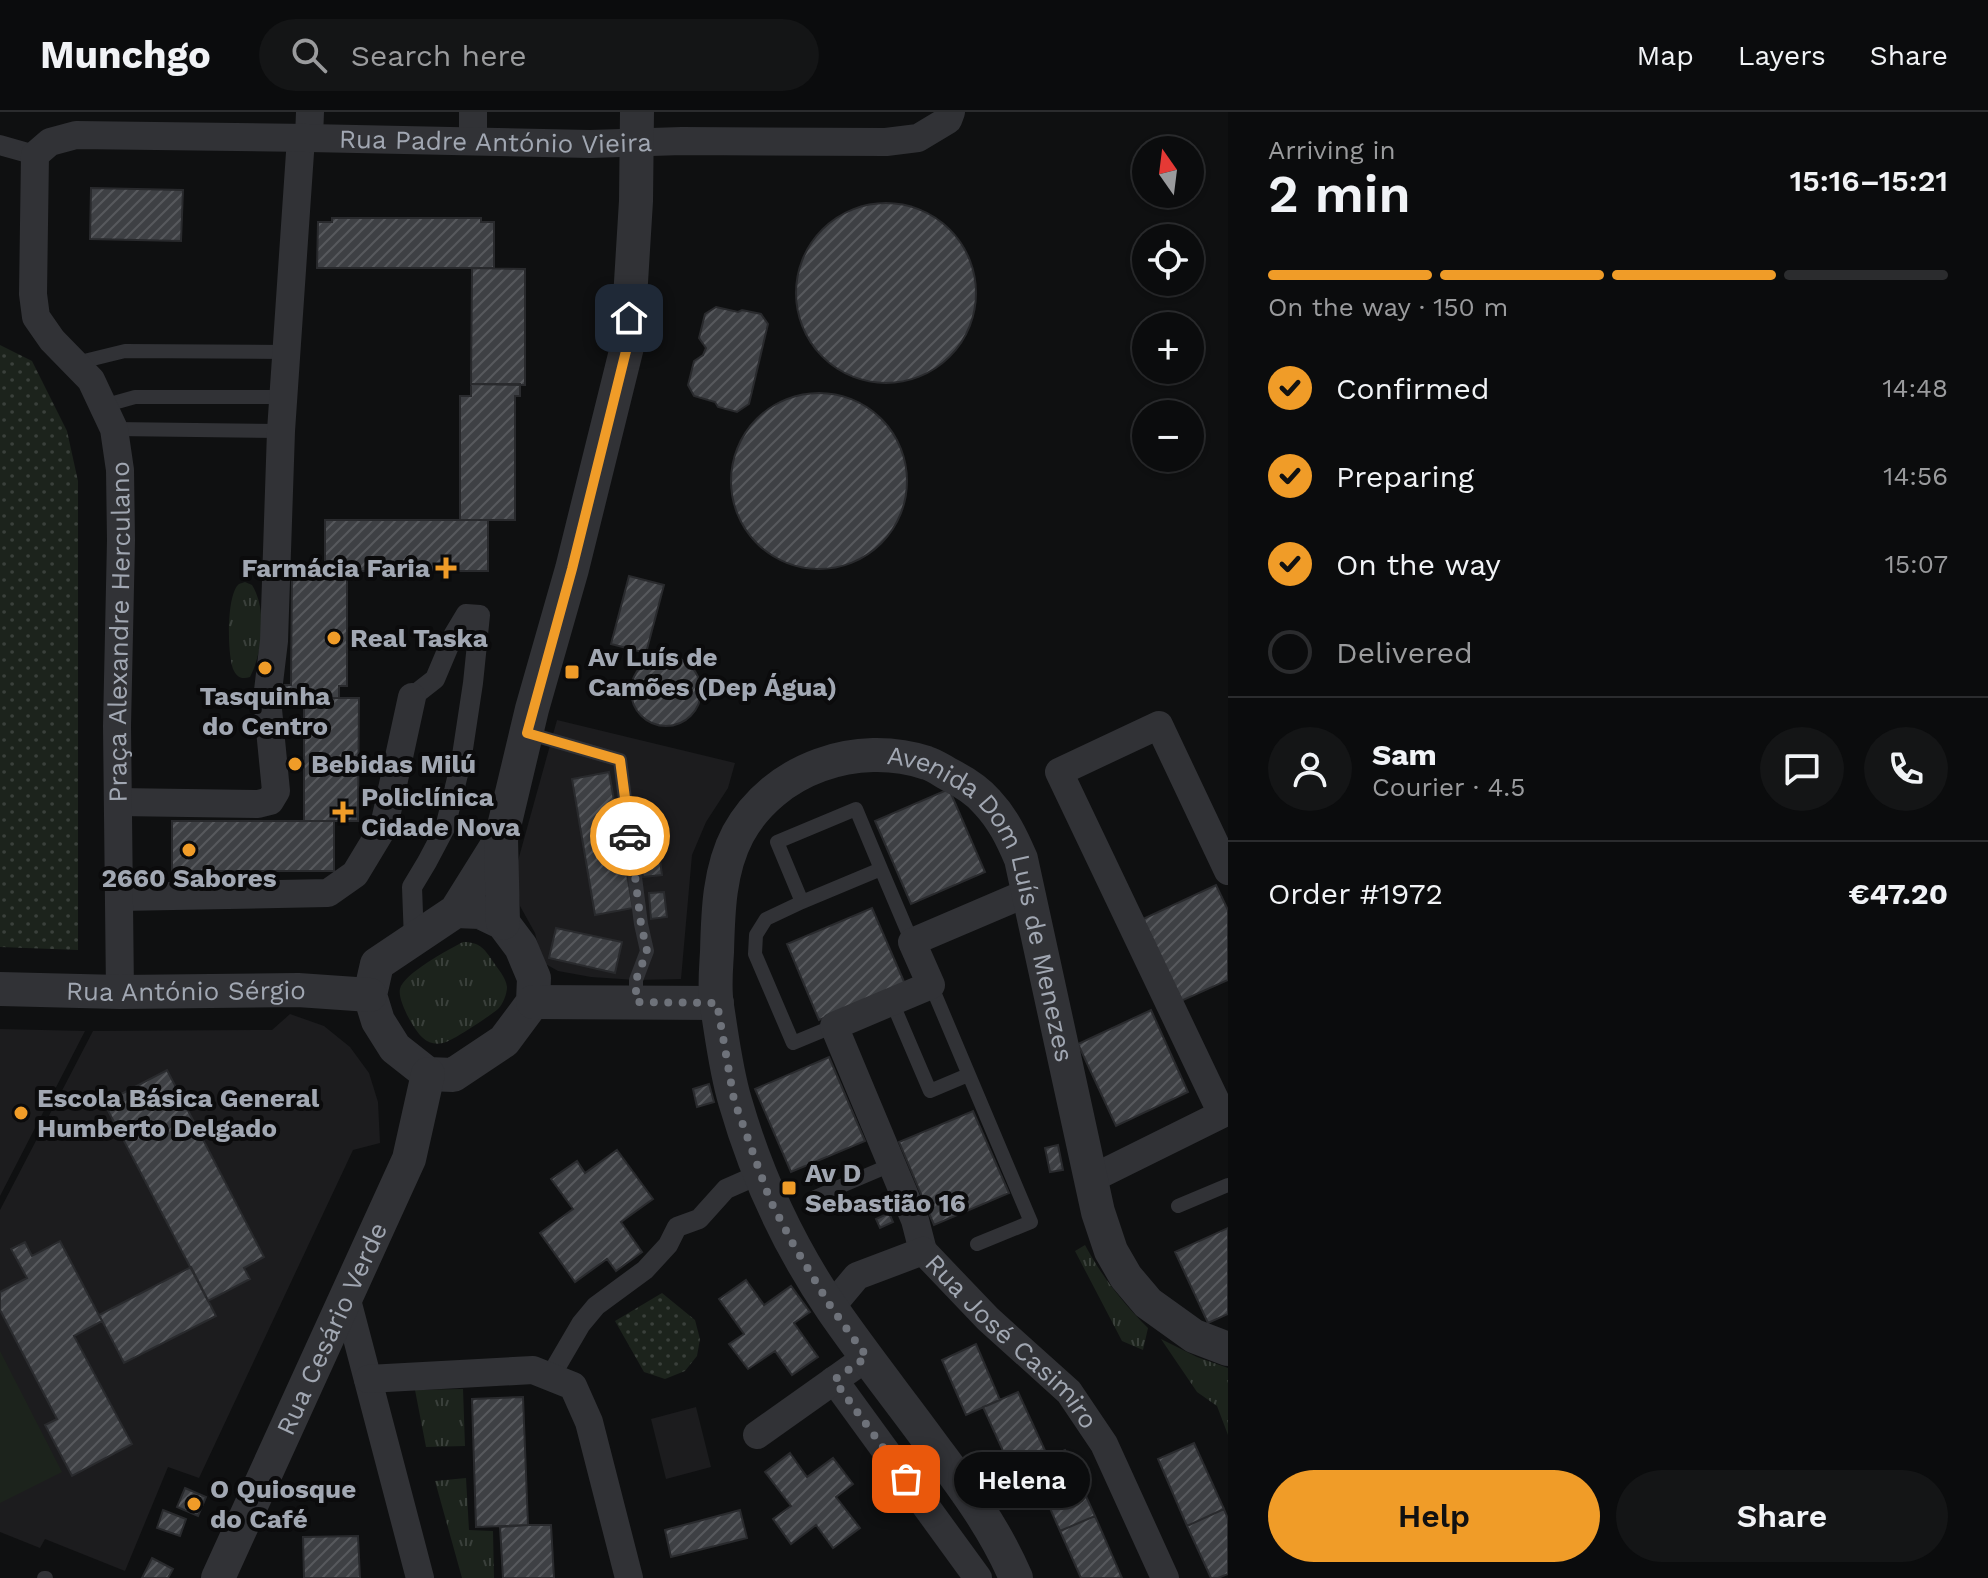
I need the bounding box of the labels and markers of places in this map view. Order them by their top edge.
pin [595,284,663,352]
place label: Farmácia Faria [241,553,430,583]
marker: Farmácia Faria [437,559,455,577]
place label: Real Taska [350,623,488,653]
marker: Real Taska [325,629,343,647]
place label: Av Luís de Camões (Dep Água) [588,642,837,702]
marker: Tasquinha do Centro [256,659,274,677]
marker: Av Luís de Camões (Dep Água) [563,663,581,681]
place label: Tasquinha do Centro [200,681,330,741]
place label: Bebidas Milú [311,749,476,779]
marker: Bebidas Milú [286,755,304,773]
place label: Policlínica Cidade Nova [361,782,520,842]
marker: Policlínica Cidade Nova [332,801,354,823]
marker: 2660 Sabores [180,841,198,859]
place label: 2660 Sabores [101,863,277,893]
place label: Escola Básica General Humberto Delgado [37,1083,320,1143]
marker: Escola Básica General Humberto Delgado [12,1104,30,1122]
place label: Av D Sebastião 16 [805,1158,966,1218]
marker: Av D Sebastião 16 [780,1179,798,1197]
pin [872,1445,940,1513]
callout: Helena [954,1451,1090,1507]
place label: O Quiosque do Café [210,1474,356,1534]
marker: O Quiosque do Café [185,1495,203,1513]

